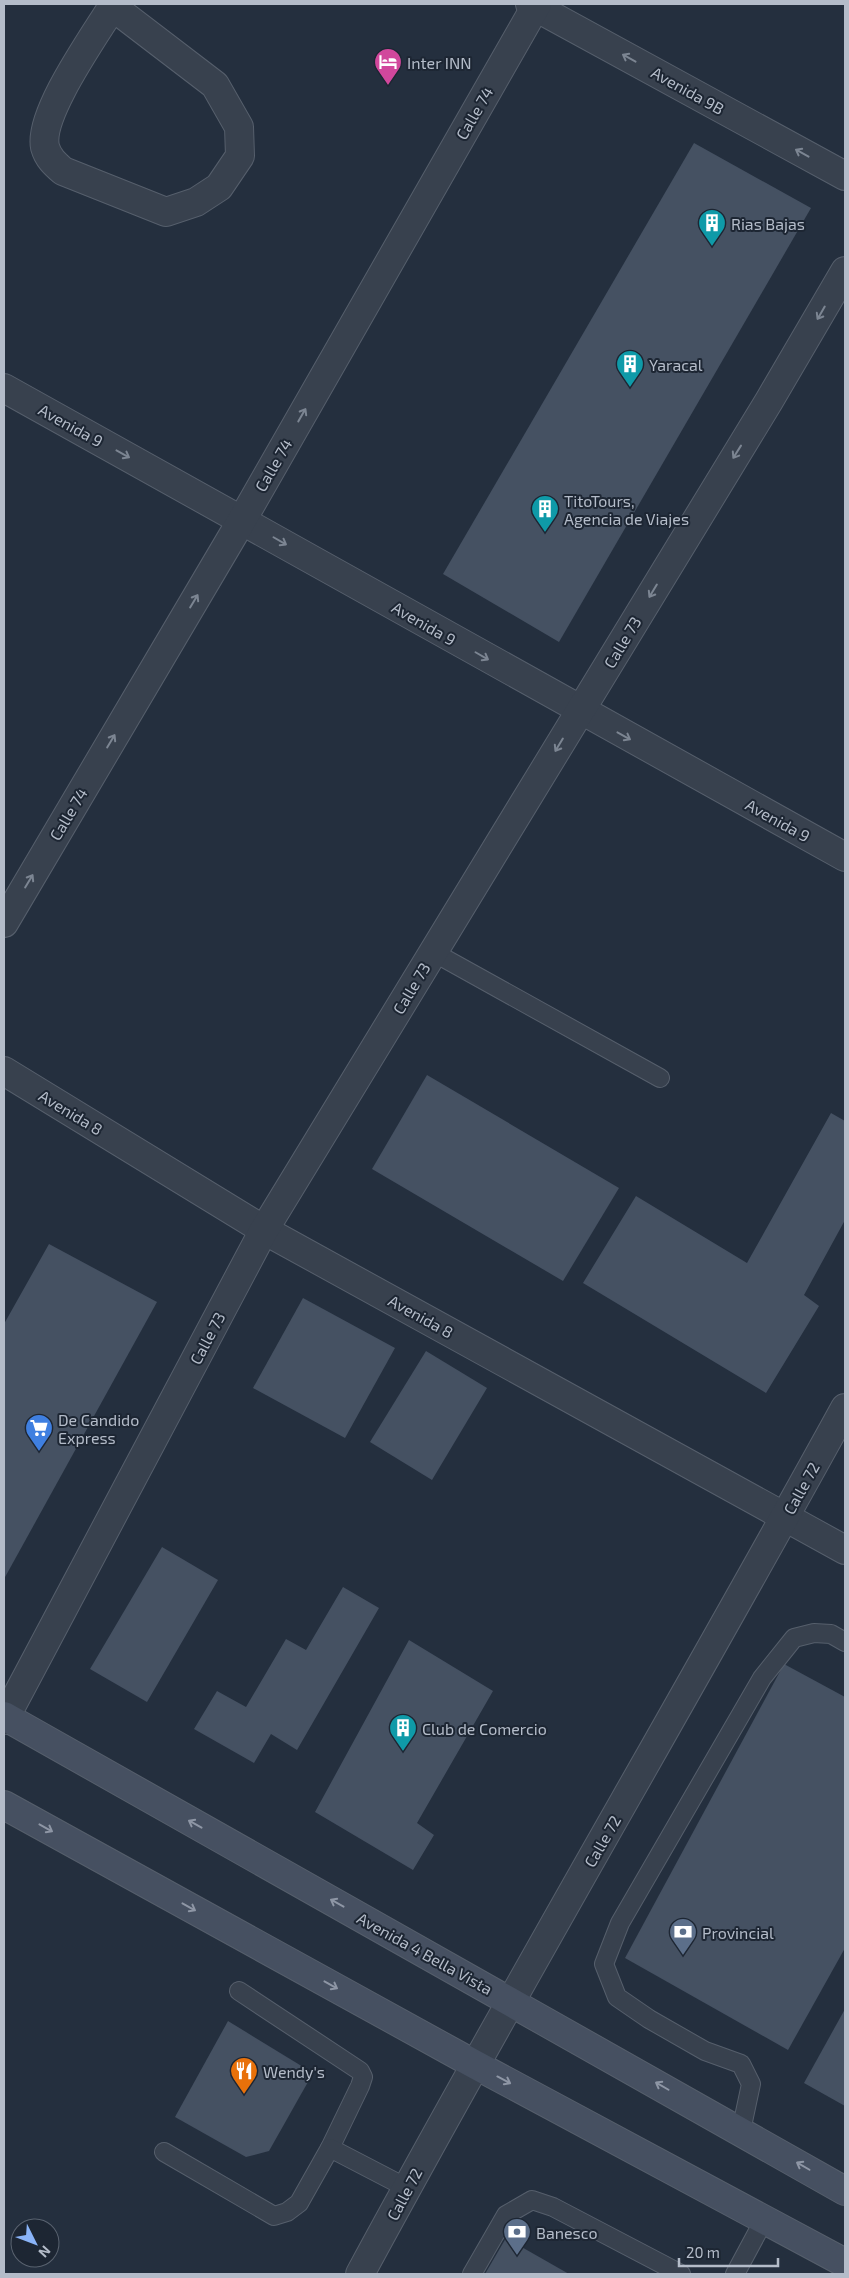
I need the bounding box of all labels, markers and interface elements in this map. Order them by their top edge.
hotel icon: Inter INN [373,47,403,86]
place label: Inter INN [407,53,472,72]
one-way arrow [622,53,637,62]
street label: Avenida 9B [648,62,728,118]
street label: Calle 74 [451,83,497,143]
one-way arrow [796,147,810,157]
building icon: Rias Bajas [697,208,727,247]
place label: Rias Bajas [731,214,805,234]
one-way arrow [815,305,825,319]
building icon: Yaracal [615,349,645,388]
place label: Yaracal [649,355,703,374]
street label: Avenida 9 [36,400,106,450]
one-way arrow [297,408,307,423]
street label: Calle 74 [250,435,296,495]
one-way arrow [732,445,742,459]
one-way arrow [115,449,130,459]
place label: TitoTours, Agencia de Viajes [564,491,689,529]
building icon: TitoTours, Agencia de Viajes [530,494,560,533]
one-way arrow [273,536,288,546]
one-way arrow [647,584,657,598]
one-way arrow [190,595,200,609]
street label: Avenida 9 [389,597,459,649]
street label: Calle 73 [599,613,645,671]
one-way arrow [475,651,490,661]
one-way arrow [616,732,631,741]
one-way arrow [107,734,117,749]
one-way arrow [554,737,564,751]
street label: Calle 74 [45,784,91,844]
street label: Avenida 9 [743,795,813,845]
one-way arrow [24,874,34,888]
street label: Calle 73 [388,959,434,1017]
street label: Avenida 8 [36,1086,106,1138]
street label: Avenida 8 [385,1290,457,1342]
street label: Calle 73 [185,1309,229,1367]
place label: De Candido Express [58,1410,139,1447]
supermarket icon: De Candido Express [24,1413,54,1452]
street label: Calle 72 [779,1459,823,1517]
building icon: Club de Comercio [388,1713,418,1752]
place label: Club de Comercio [422,1719,547,1738]
street label: Calle 72 [580,1812,624,1870]
one-way arrow [188,1819,203,1829]
one-way arrow [39,1823,54,1833]
one-way arrow [330,1898,345,1908]
one-way arrow [181,1902,195,1912]
street label: Avenida 4 Bella Vista [354,1908,496,1998]
bank icon: Provincial [668,1917,698,1956]
place label: Provincial [702,1923,774,1942]
one-way arrow [323,1981,338,1990]
restaurant icon: Wendy's [229,2056,259,2095]
place label: Wendy's [263,2062,325,2081]
one-way arrow [496,2076,511,2085]
one-way arrow [655,2081,669,2091]
one-way arrow [796,2161,810,2171]
street label: Calle 72 [382,2164,426,2224]
bank icon: Banesco [502,2217,532,2256]
north arrow [10,2218,60,2268]
place label: Banesco [536,2223,598,2242]
scale bar [679,2236,778,2268]
text: N [35,2243,55,2261]
text: 20 m [686,2243,720,2261]

